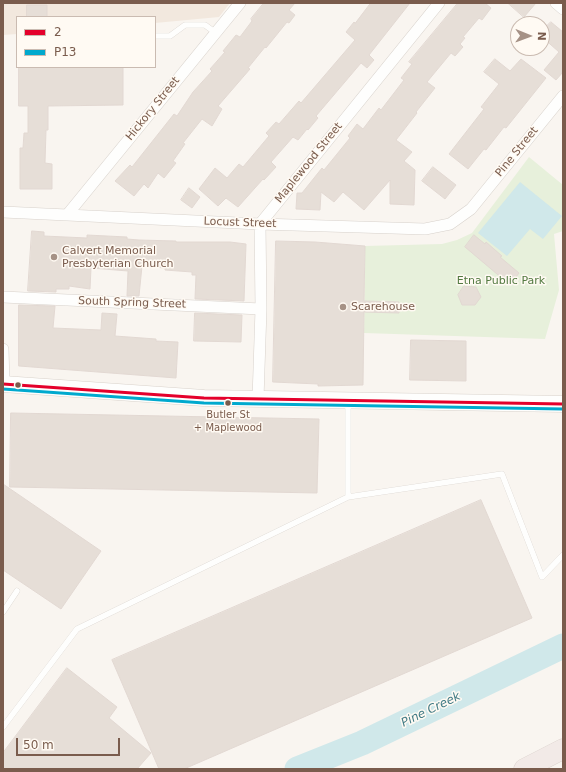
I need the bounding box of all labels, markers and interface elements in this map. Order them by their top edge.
legend [16,16,156,68]
north arrow [510,16,550,56]
text: 2 [54,25,62,39]
text: N [535,31,548,41]
text: P13 [54,45,77,59]
street label: Hickory Street [123,75,183,143]
street label: Maplewood Street [273,120,345,206]
street label: Pine Street [493,124,541,180]
street label: Locust Street [203,215,277,231]
place label: Calvert Memorial Presbyterian Church [62,244,174,270]
marker: Calvert Memorial Presbyterian Church [49,252,59,262]
park label: Etna Public Park [457,274,545,288]
street label: South Spring Street [78,295,186,311]
place label: Scarehouse [351,300,415,314]
marker: Scarehouse [338,302,348,312]
unlabelled marker [13,380,23,390]
marker: Butler St + Maplewood [223,398,233,408]
place label: Butler St + Maplewood [194,409,262,432]
water label: Pine Creek [399,689,463,731]
scale bar [18,730,122,756]
text: 50 m [23,738,54,752]

